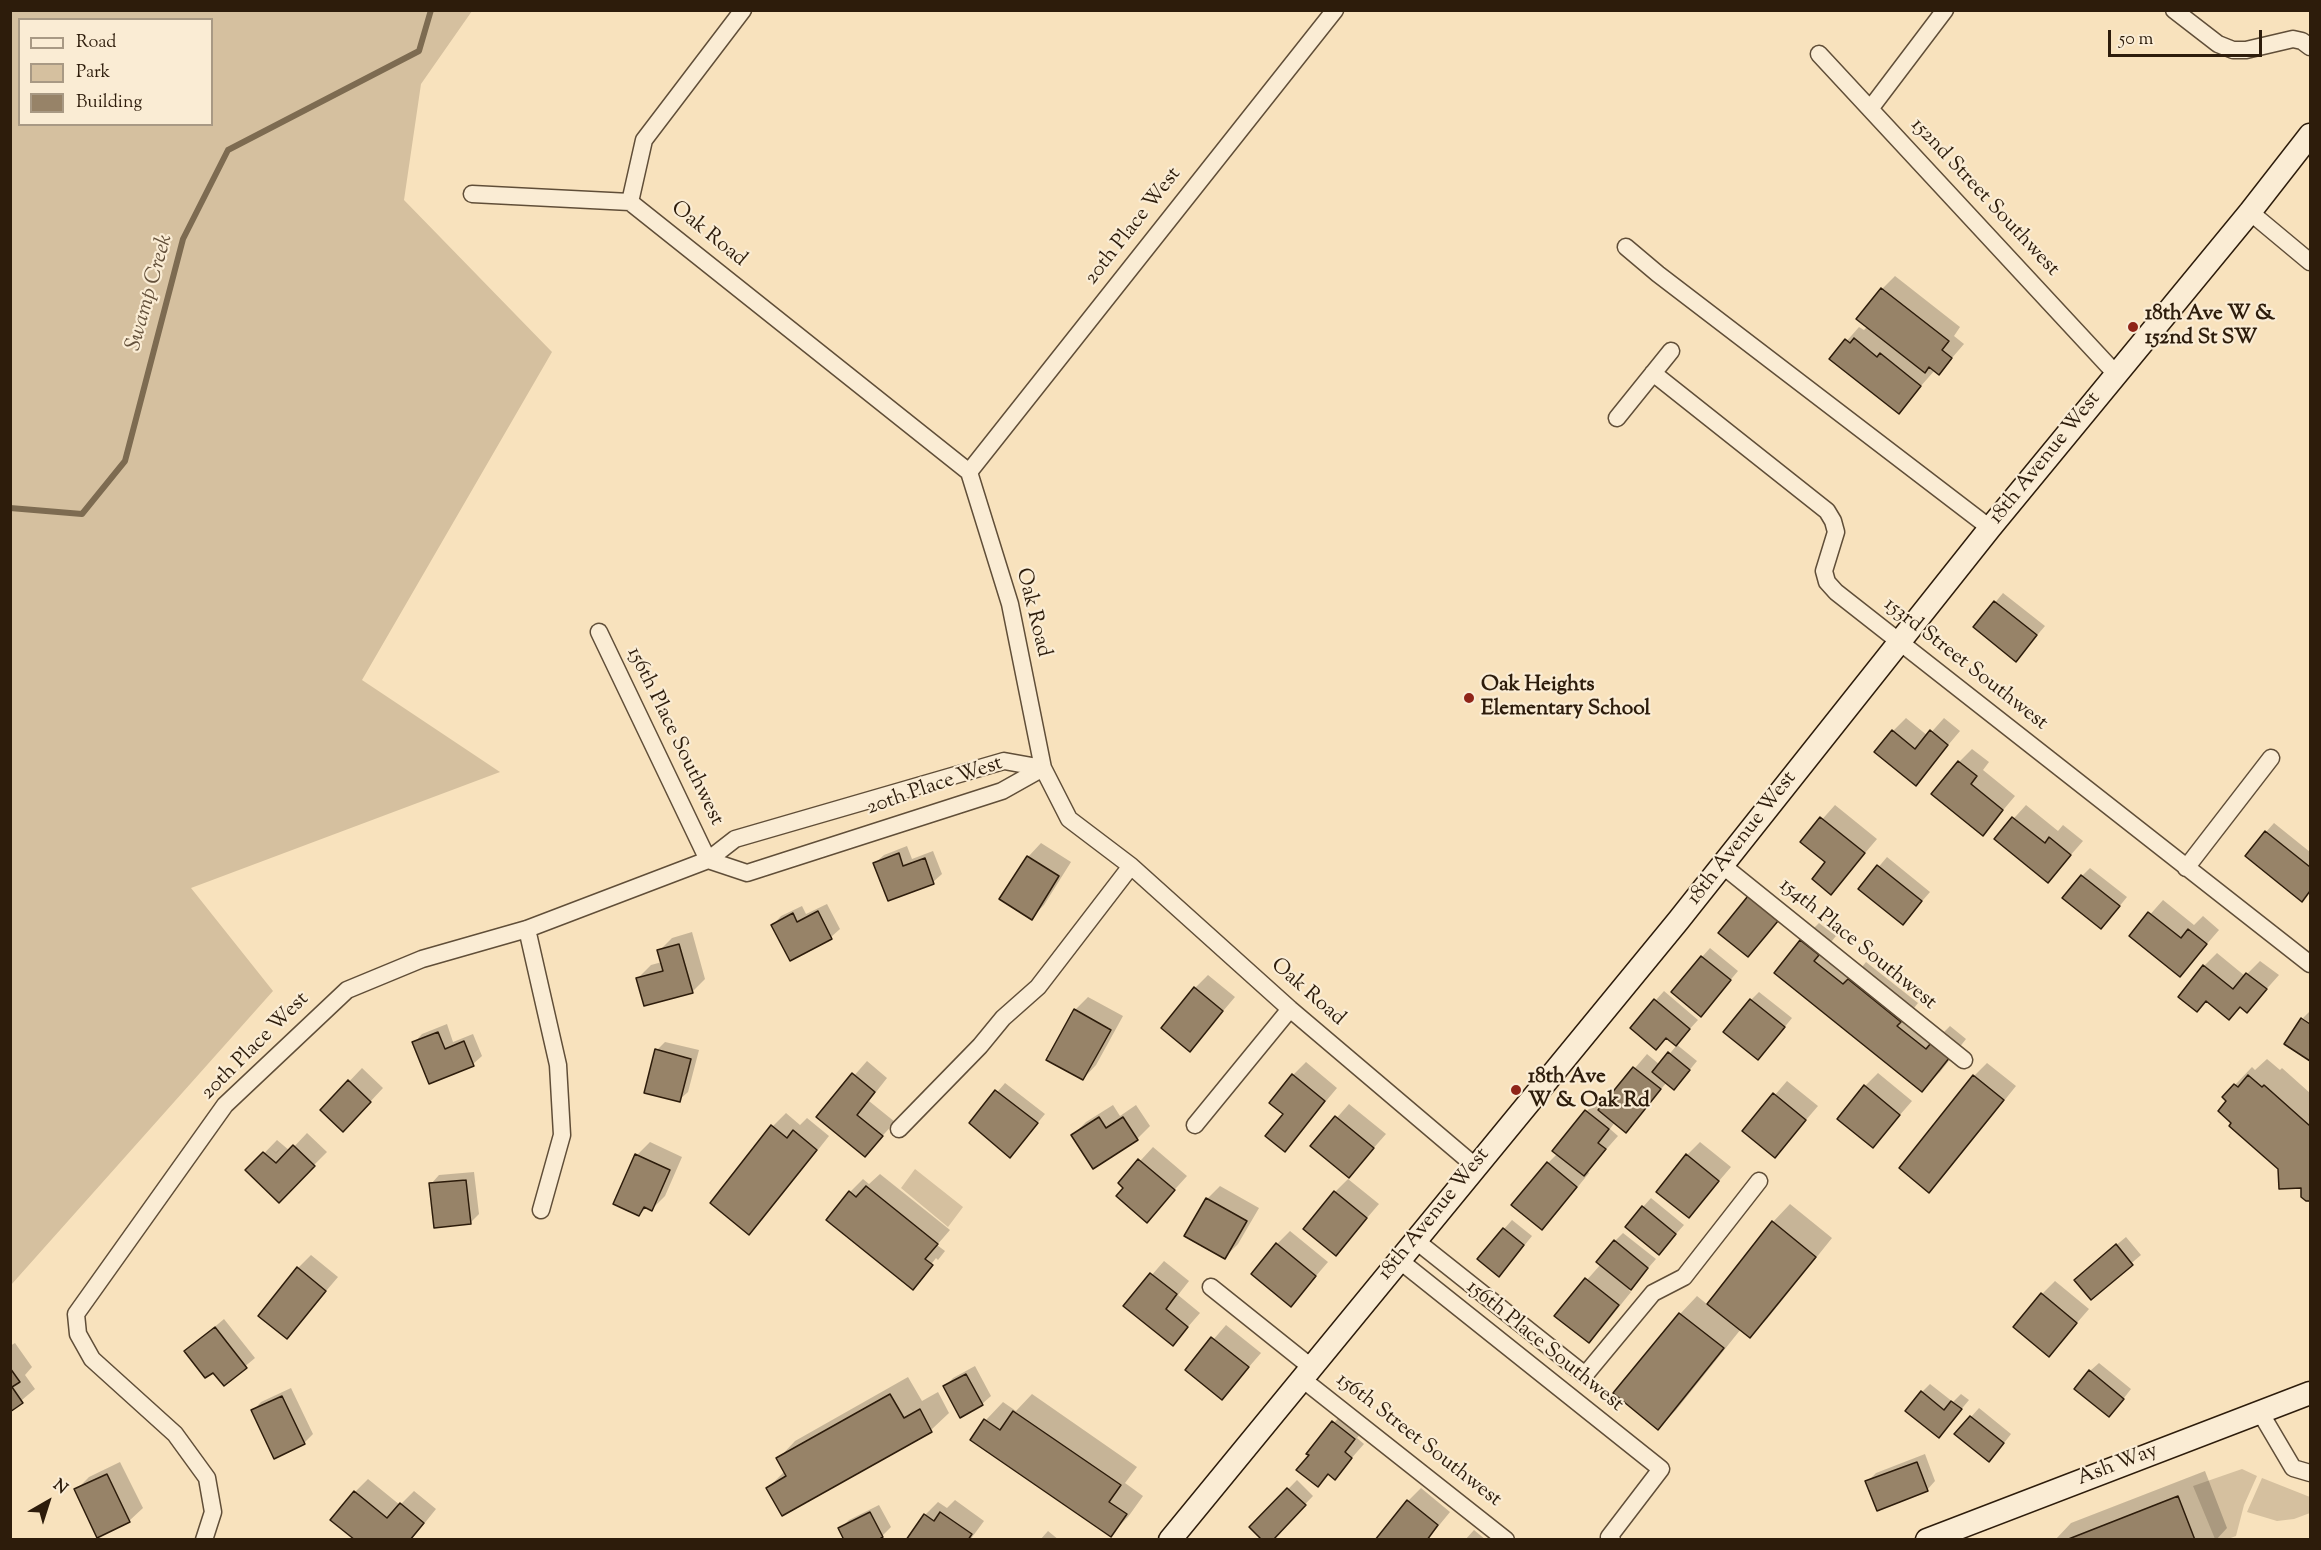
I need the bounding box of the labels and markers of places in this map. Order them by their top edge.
place label: 18th Ave W & 152nd St SW [2145,302,2275,352]
marker: 18th Ave W & 152nd St SW [2126,320,2140,334]
place label: Oak Heights Elementary School [1481,673,1650,723]
marker: Oak Heights Elementary School [1462,691,1476,705]
place label: 18th Ave W & Oak Rd [1528,1065,1650,1115]
marker: 18th Ave W & Oak Rd [1509,1083,1523,1097]

